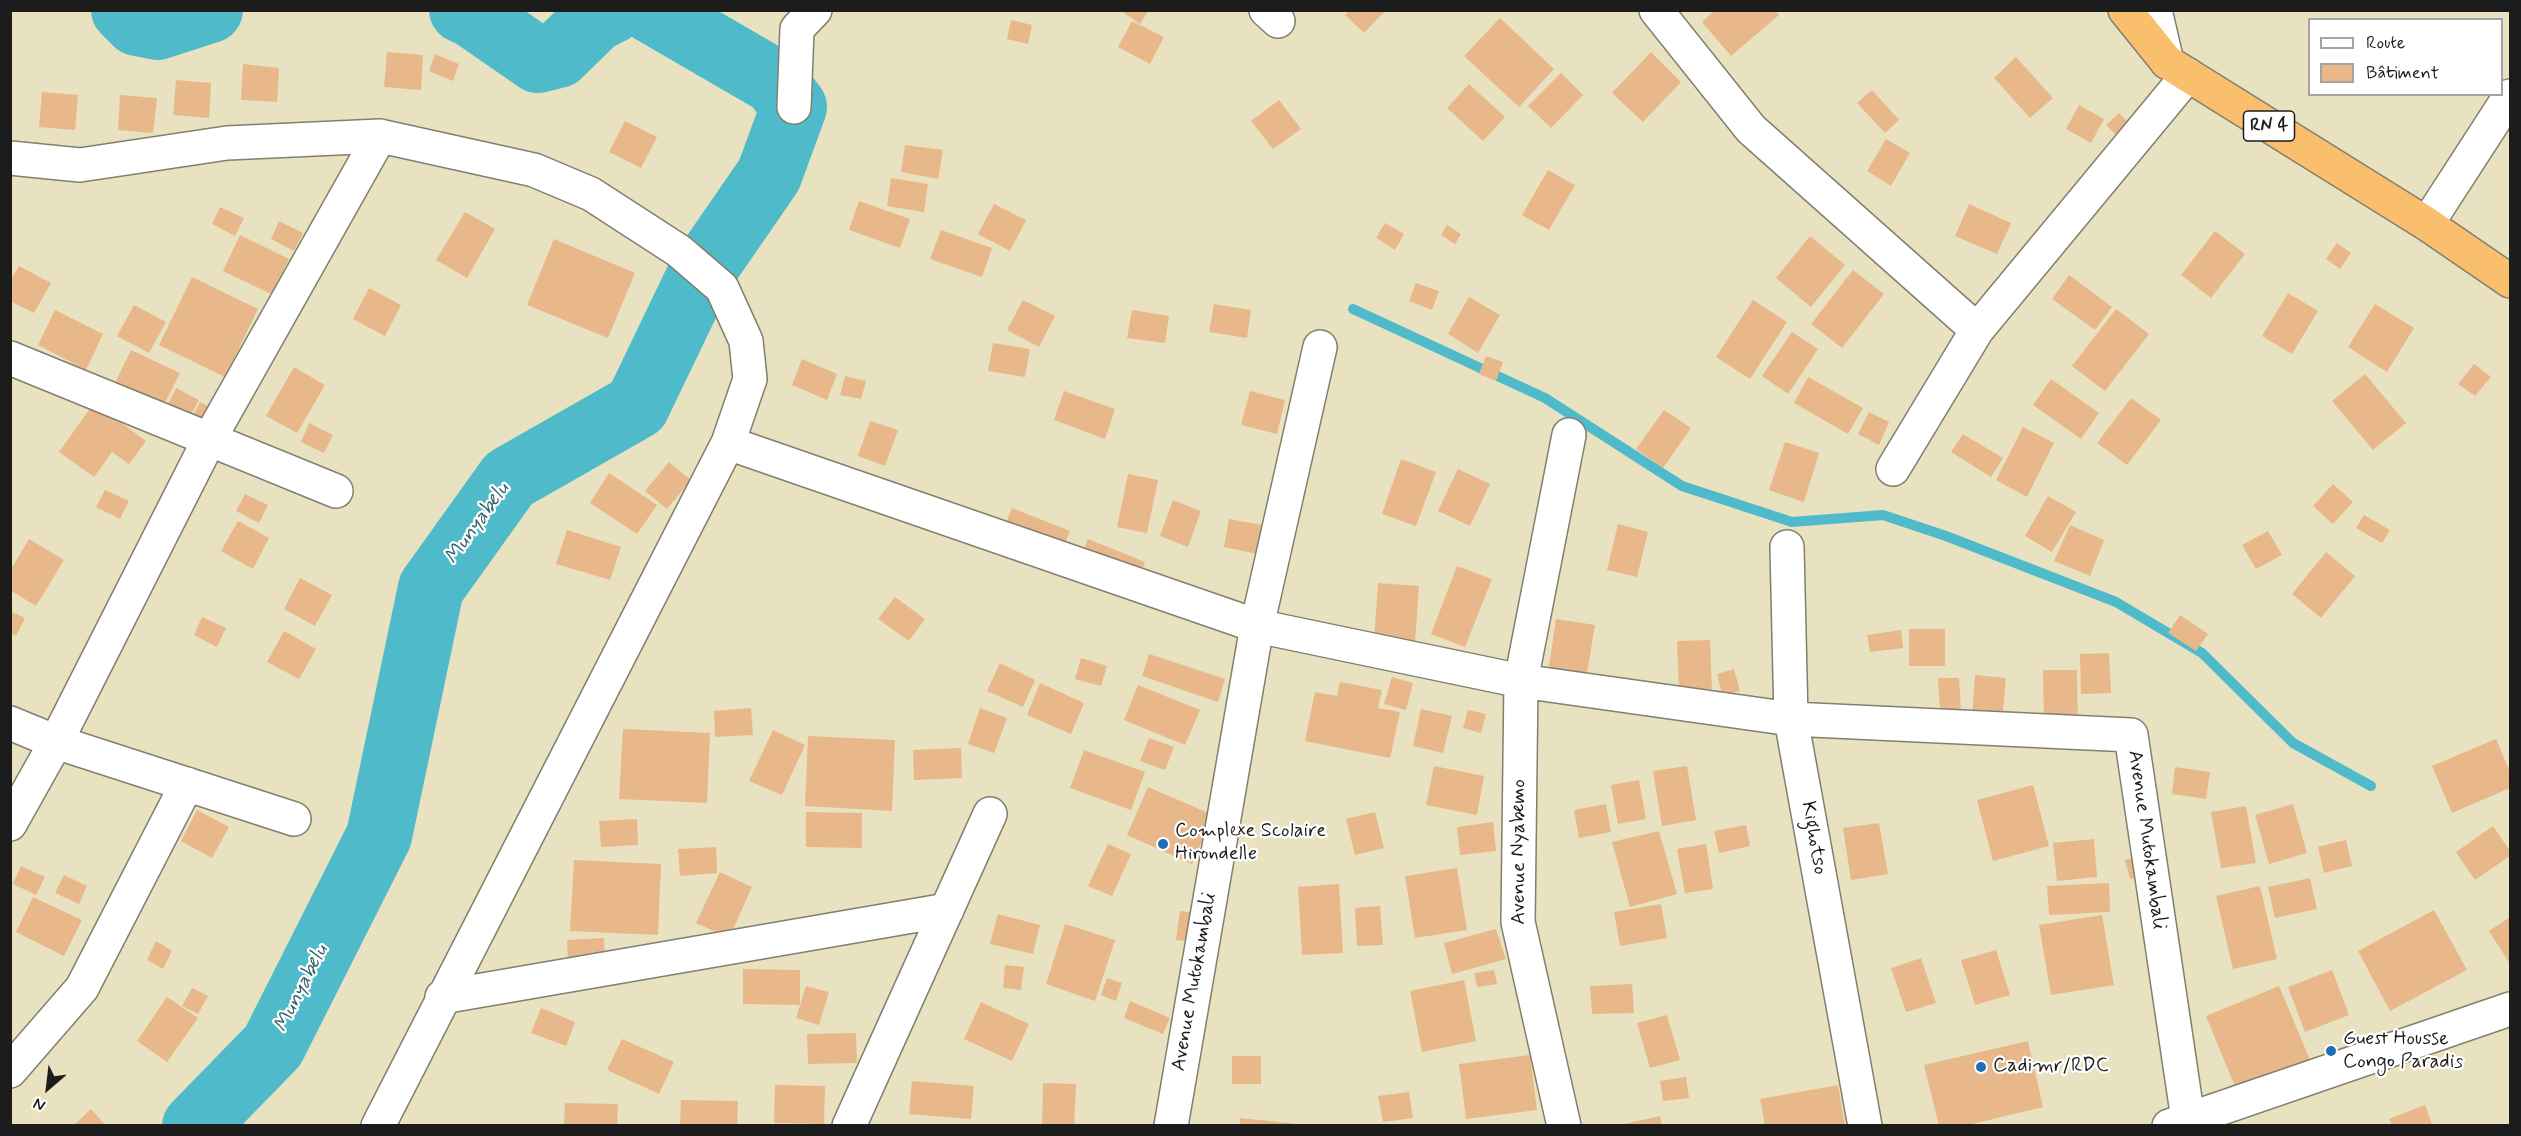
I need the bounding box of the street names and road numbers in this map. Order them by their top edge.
road number: RN 4 [2244,111,2294,141]
street label: Avenue Mutokambali [2122,749,2170,931]
street label: Avenue Nyabemo [1508,779,1532,925]
street label: Kighotso [1795,799,1831,877]
street label: Avenue Mutokambali [1167,891,1223,1073]

